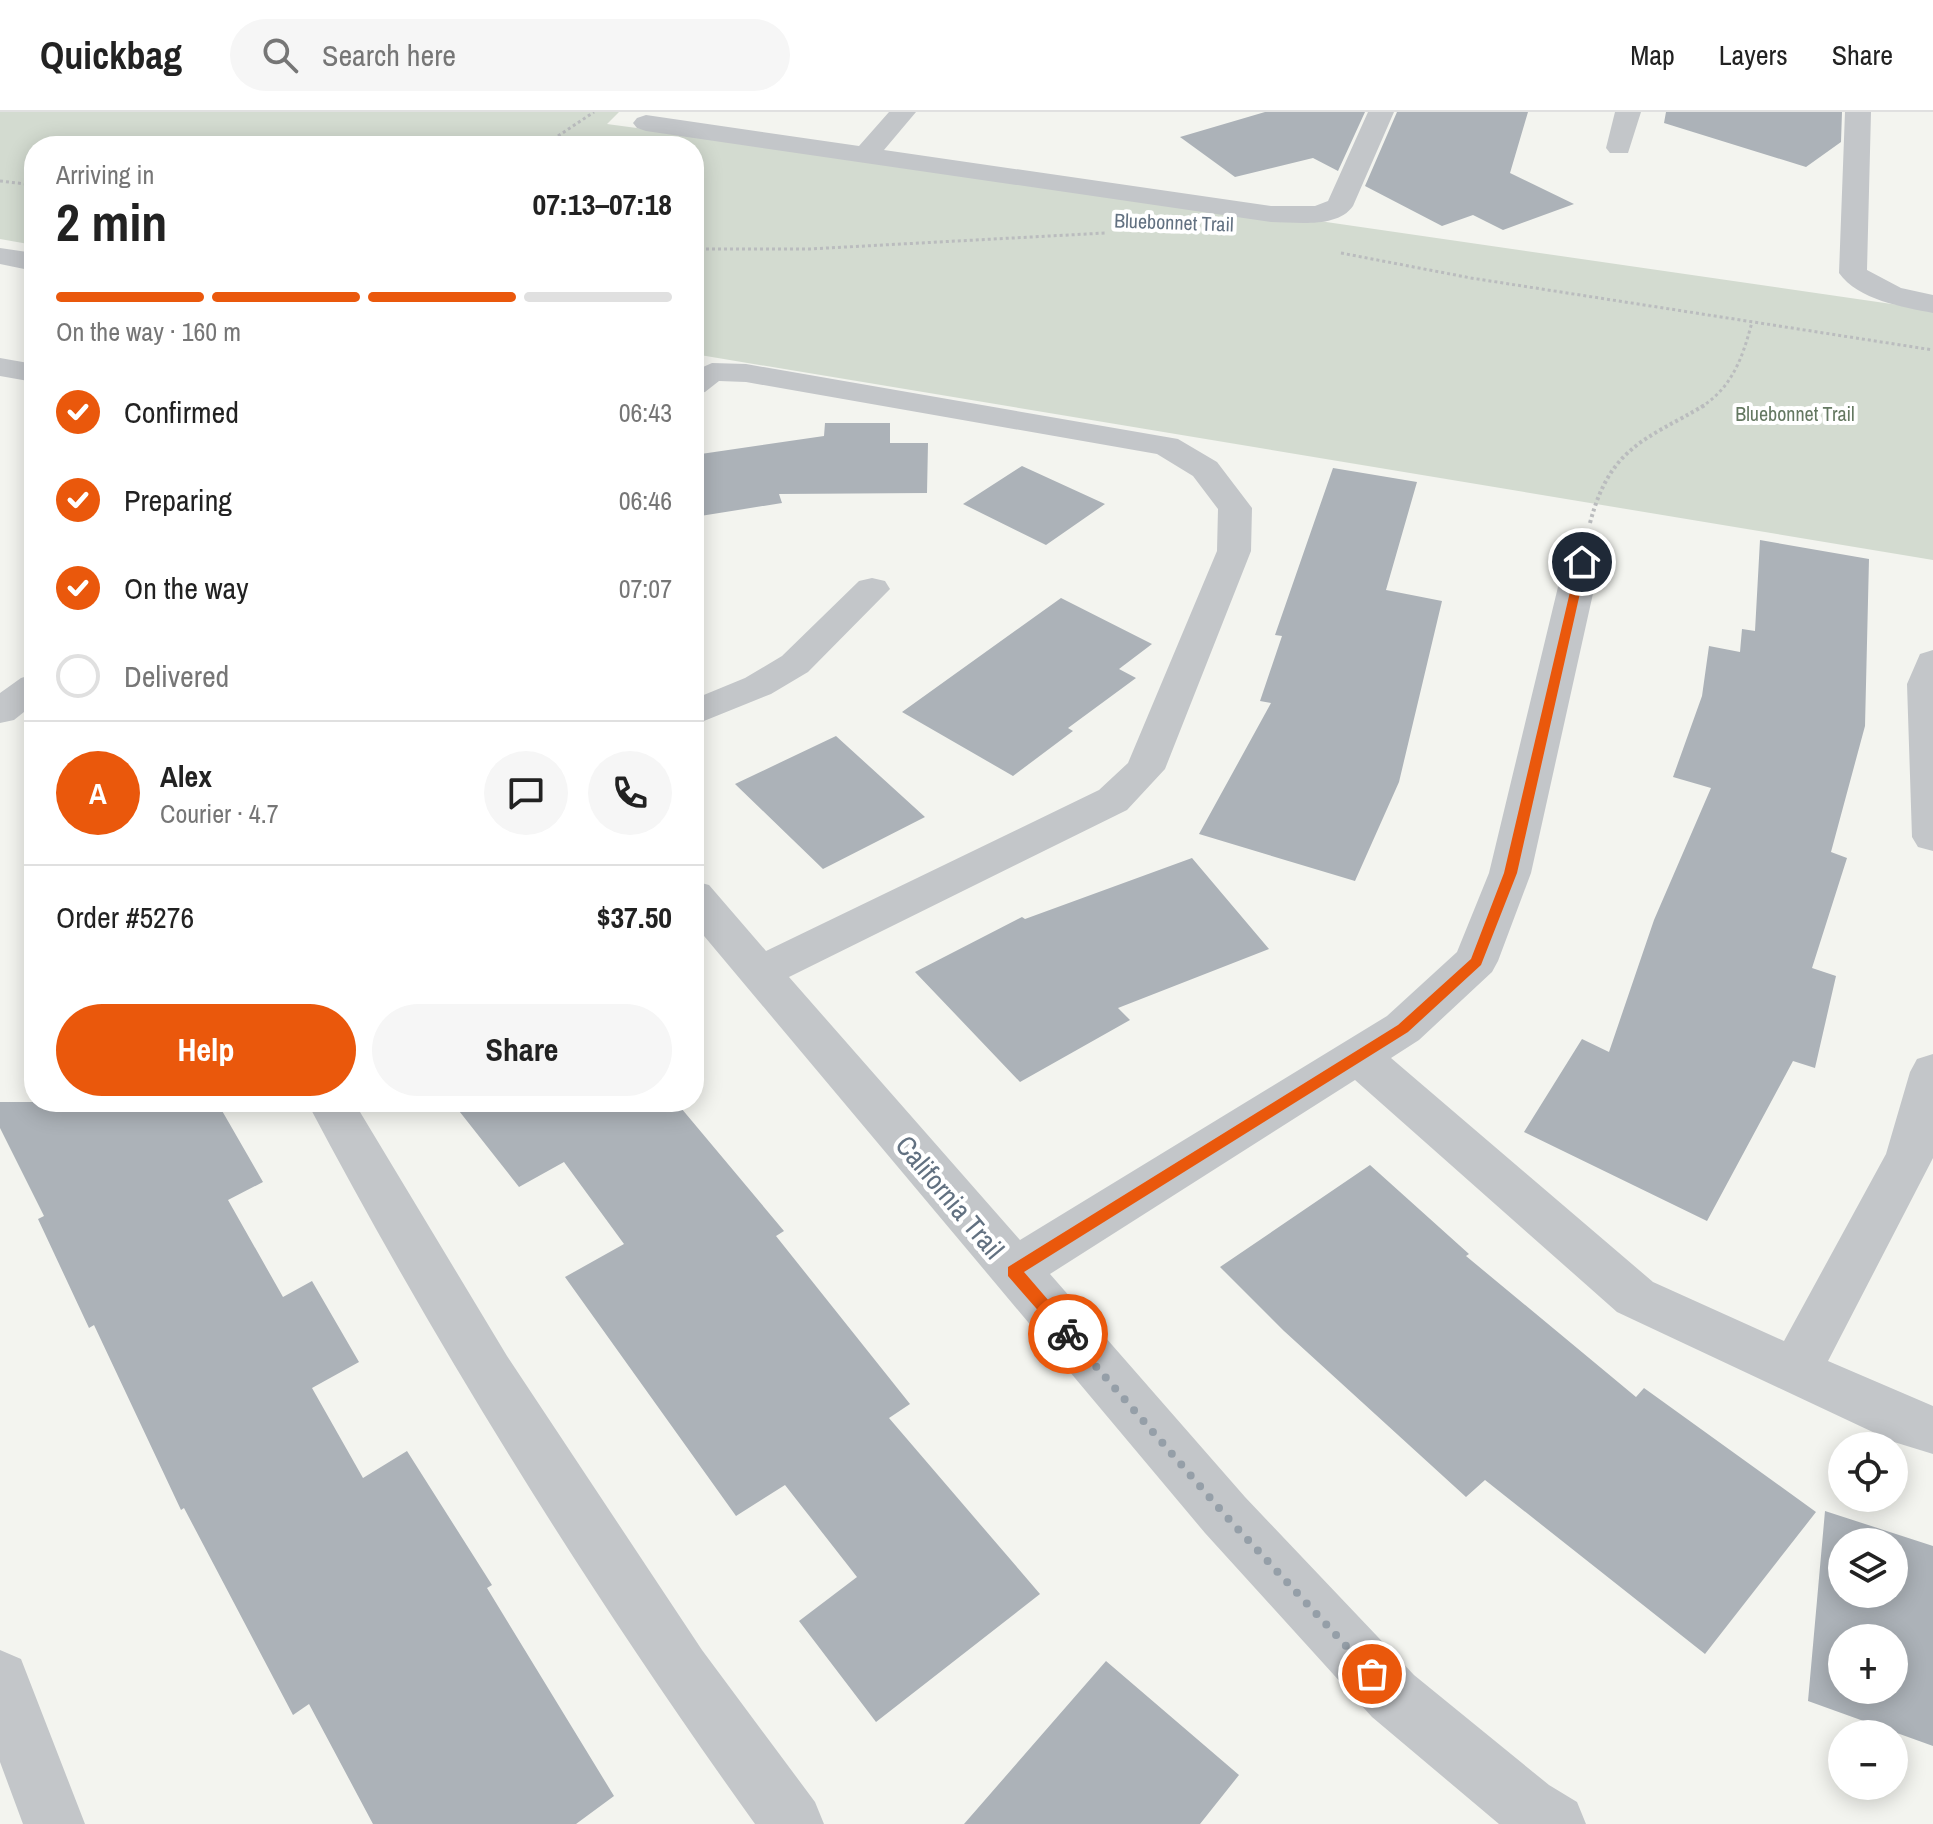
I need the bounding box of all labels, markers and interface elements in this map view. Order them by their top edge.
search box [230,19,790,91]
text: Quickbag [40,30,182,81]
icon: search [258,33,302,77]
text: Search here [322,35,456,75]
text: Map [1630,36,1675,74]
text: Layers [1719,36,1788,74]
text: Share [1832,36,1893,74]
text: Arriving in [56,157,154,192]
text: 07:13–07:18 [533,184,672,224]
text: 2 min [56,187,167,257]
street label: Bluebonnet Trail [1114,206,1234,238]
text: On the way · 160 m [56,314,241,349]
icon: check [56,390,100,434]
text: Confirmed [124,392,239,432]
text: 06:43 [619,395,672,430]
park label: Bluebonnet Trail [1735,400,1855,427]
icon: check [56,478,100,522]
text: Preparing [124,480,232,520]
text: 06:46 [619,483,672,518]
pin [1548,528,1616,596]
icon: home [1560,540,1604,584]
icon: check [56,566,100,610]
text: On the way [124,568,248,608]
text: 07:07 [619,571,672,606]
text: Delivered [124,656,229,696]
button: chat [484,751,568,835]
button: phone [588,751,672,835]
text: Alex [160,756,212,796]
text: A [89,773,107,813]
text: Courier · 4.7 [160,796,279,831]
text: Order #5276 [56,897,194,937]
text: $37.50 [597,897,672,937]
button: Help [56,1004,356,1096]
button: Share [372,1004,672,1096]
street label: California Trail [887,1127,1013,1267]
courier [1028,1294,1108,1374]
icon: bike [1046,1312,1090,1356]
map controls [1828,1432,1908,1800]
button: locate [1828,1432,1908,1512]
button: layers [1828,1528,1908,1608]
button: + [1828,1624,1908,1704]
pin [1338,1640,1406,1708]
icon: bag [1350,1652,1394,1696]
button: − [1828,1720,1908,1800]

